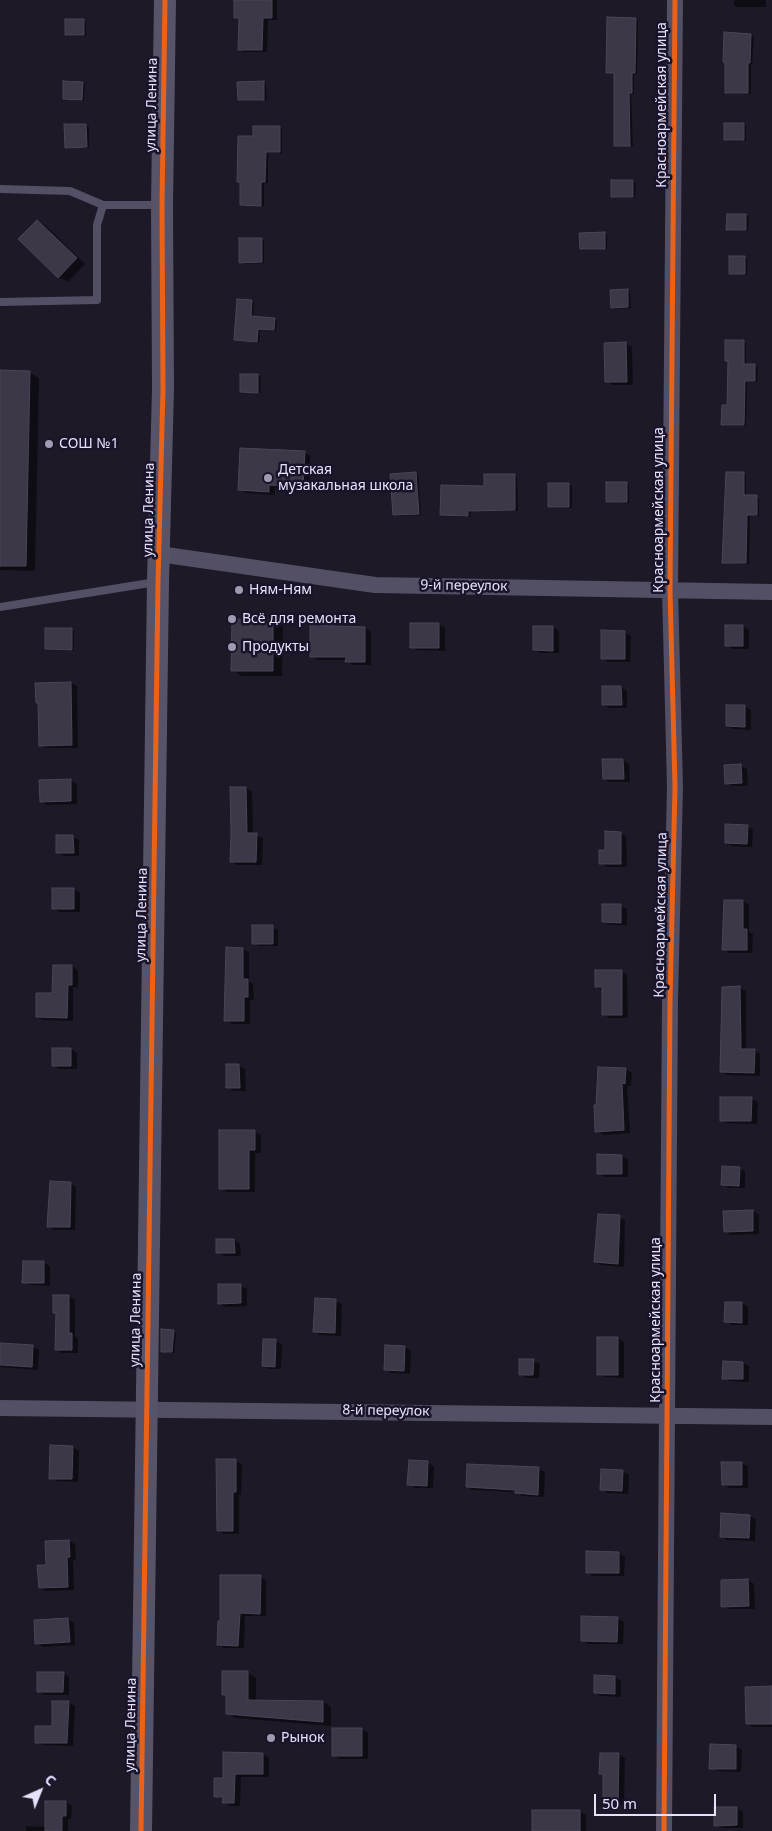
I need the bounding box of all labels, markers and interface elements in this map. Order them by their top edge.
street label: Красноармейская улица [654,22,670,188]
street label: улица Ленина [143,58,161,152]
street label: Красноармейская улица [651,427,667,593]
place label: СОШ №1 [59,436,119,452]
marker: СОШ №1 [43,438,55,450]
place label: Детская музакальная школа [278,462,413,494]
street label: улица Ленина [140,463,158,557]
marker: Детская музакальная школа [262,472,274,484]
street label: 9-й переулок [420,577,508,595]
place label: Ням-Ням [249,582,312,598]
marker: Ням-Ням [233,584,245,596]
place label: Всё для ремонта [242,611,356,627]
marker: Всё для ремонта [226,613,238,625]
place label: Продукты [242,639,309,655]
marker: Продукты [226,641,238,653]
street label: Красноармейская улица [651,832,671,998]
street label: улица Ленина [133,868,151,962]
street label: Красноармейская улица [648,1237,664,1403]
street label: улица Ленина [127,1273,145,1367]
street label: 8-й переулок [342,1402,430,1420]
street label: улица Ленина [122,1678,140,1772]
place label: Рынок [281,1730,324,1746]
marker: Рынок [265,1732,277,1744]
north arrow [15,1766,65,1816]
text: С [41,1770,61,1790]
scale bar [597,1784,720,1816]
text: 50 m [602,1793,637,1813]

